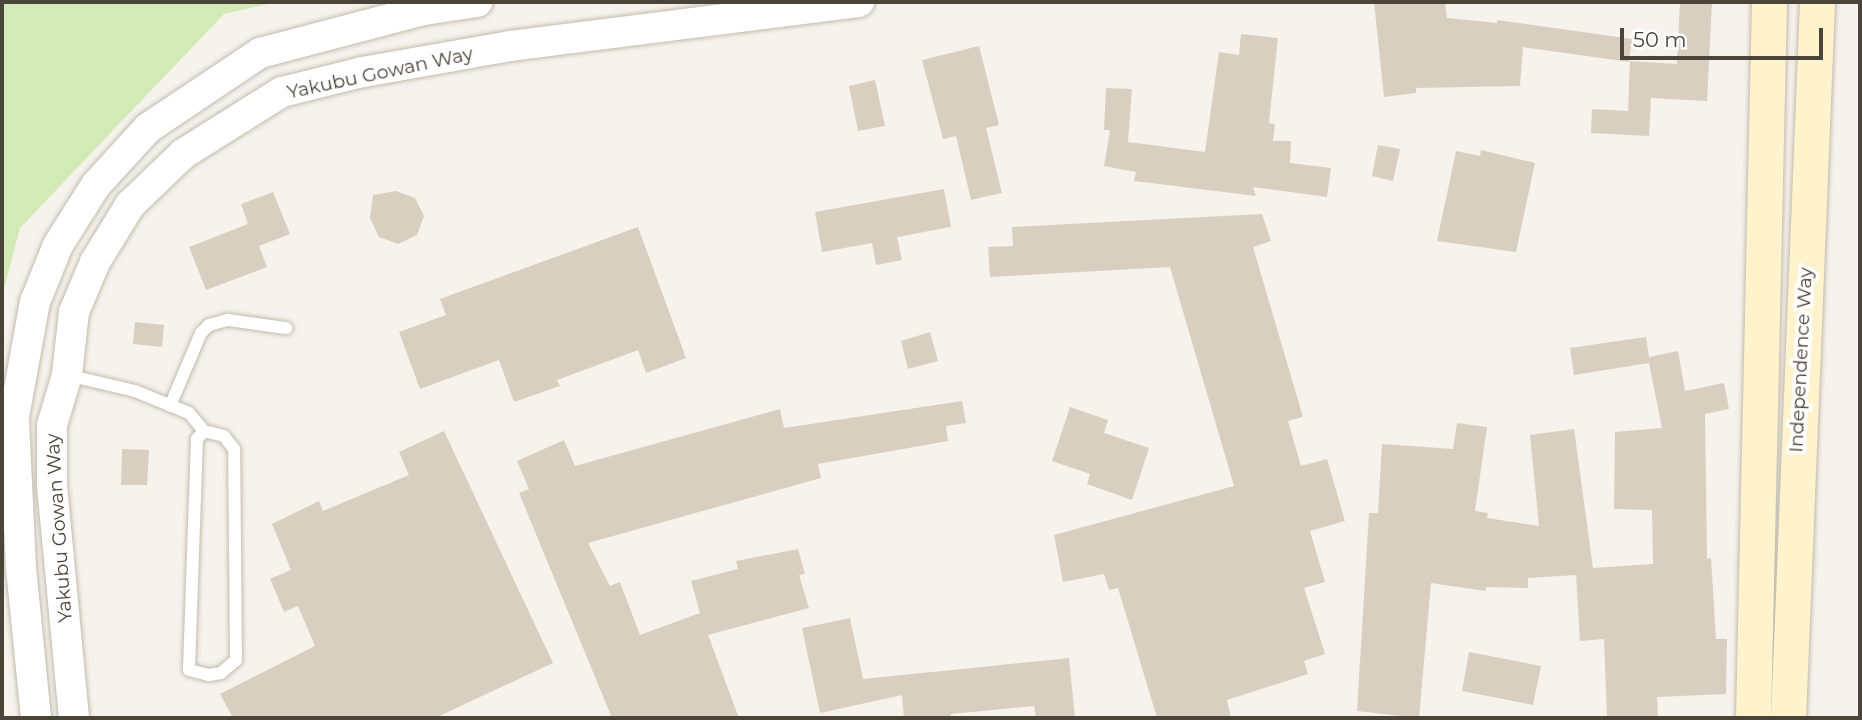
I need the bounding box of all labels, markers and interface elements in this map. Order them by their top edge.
scale bar [1624,14,1827,58]
text: 50 m [1633,27,1687,52]
street label: Yakubu Gowan Way [285,42,475,104]
street label: Independence Way [1785,267,1817,453]
street label: Yakubu Gowan Way [41,433,77,623]

